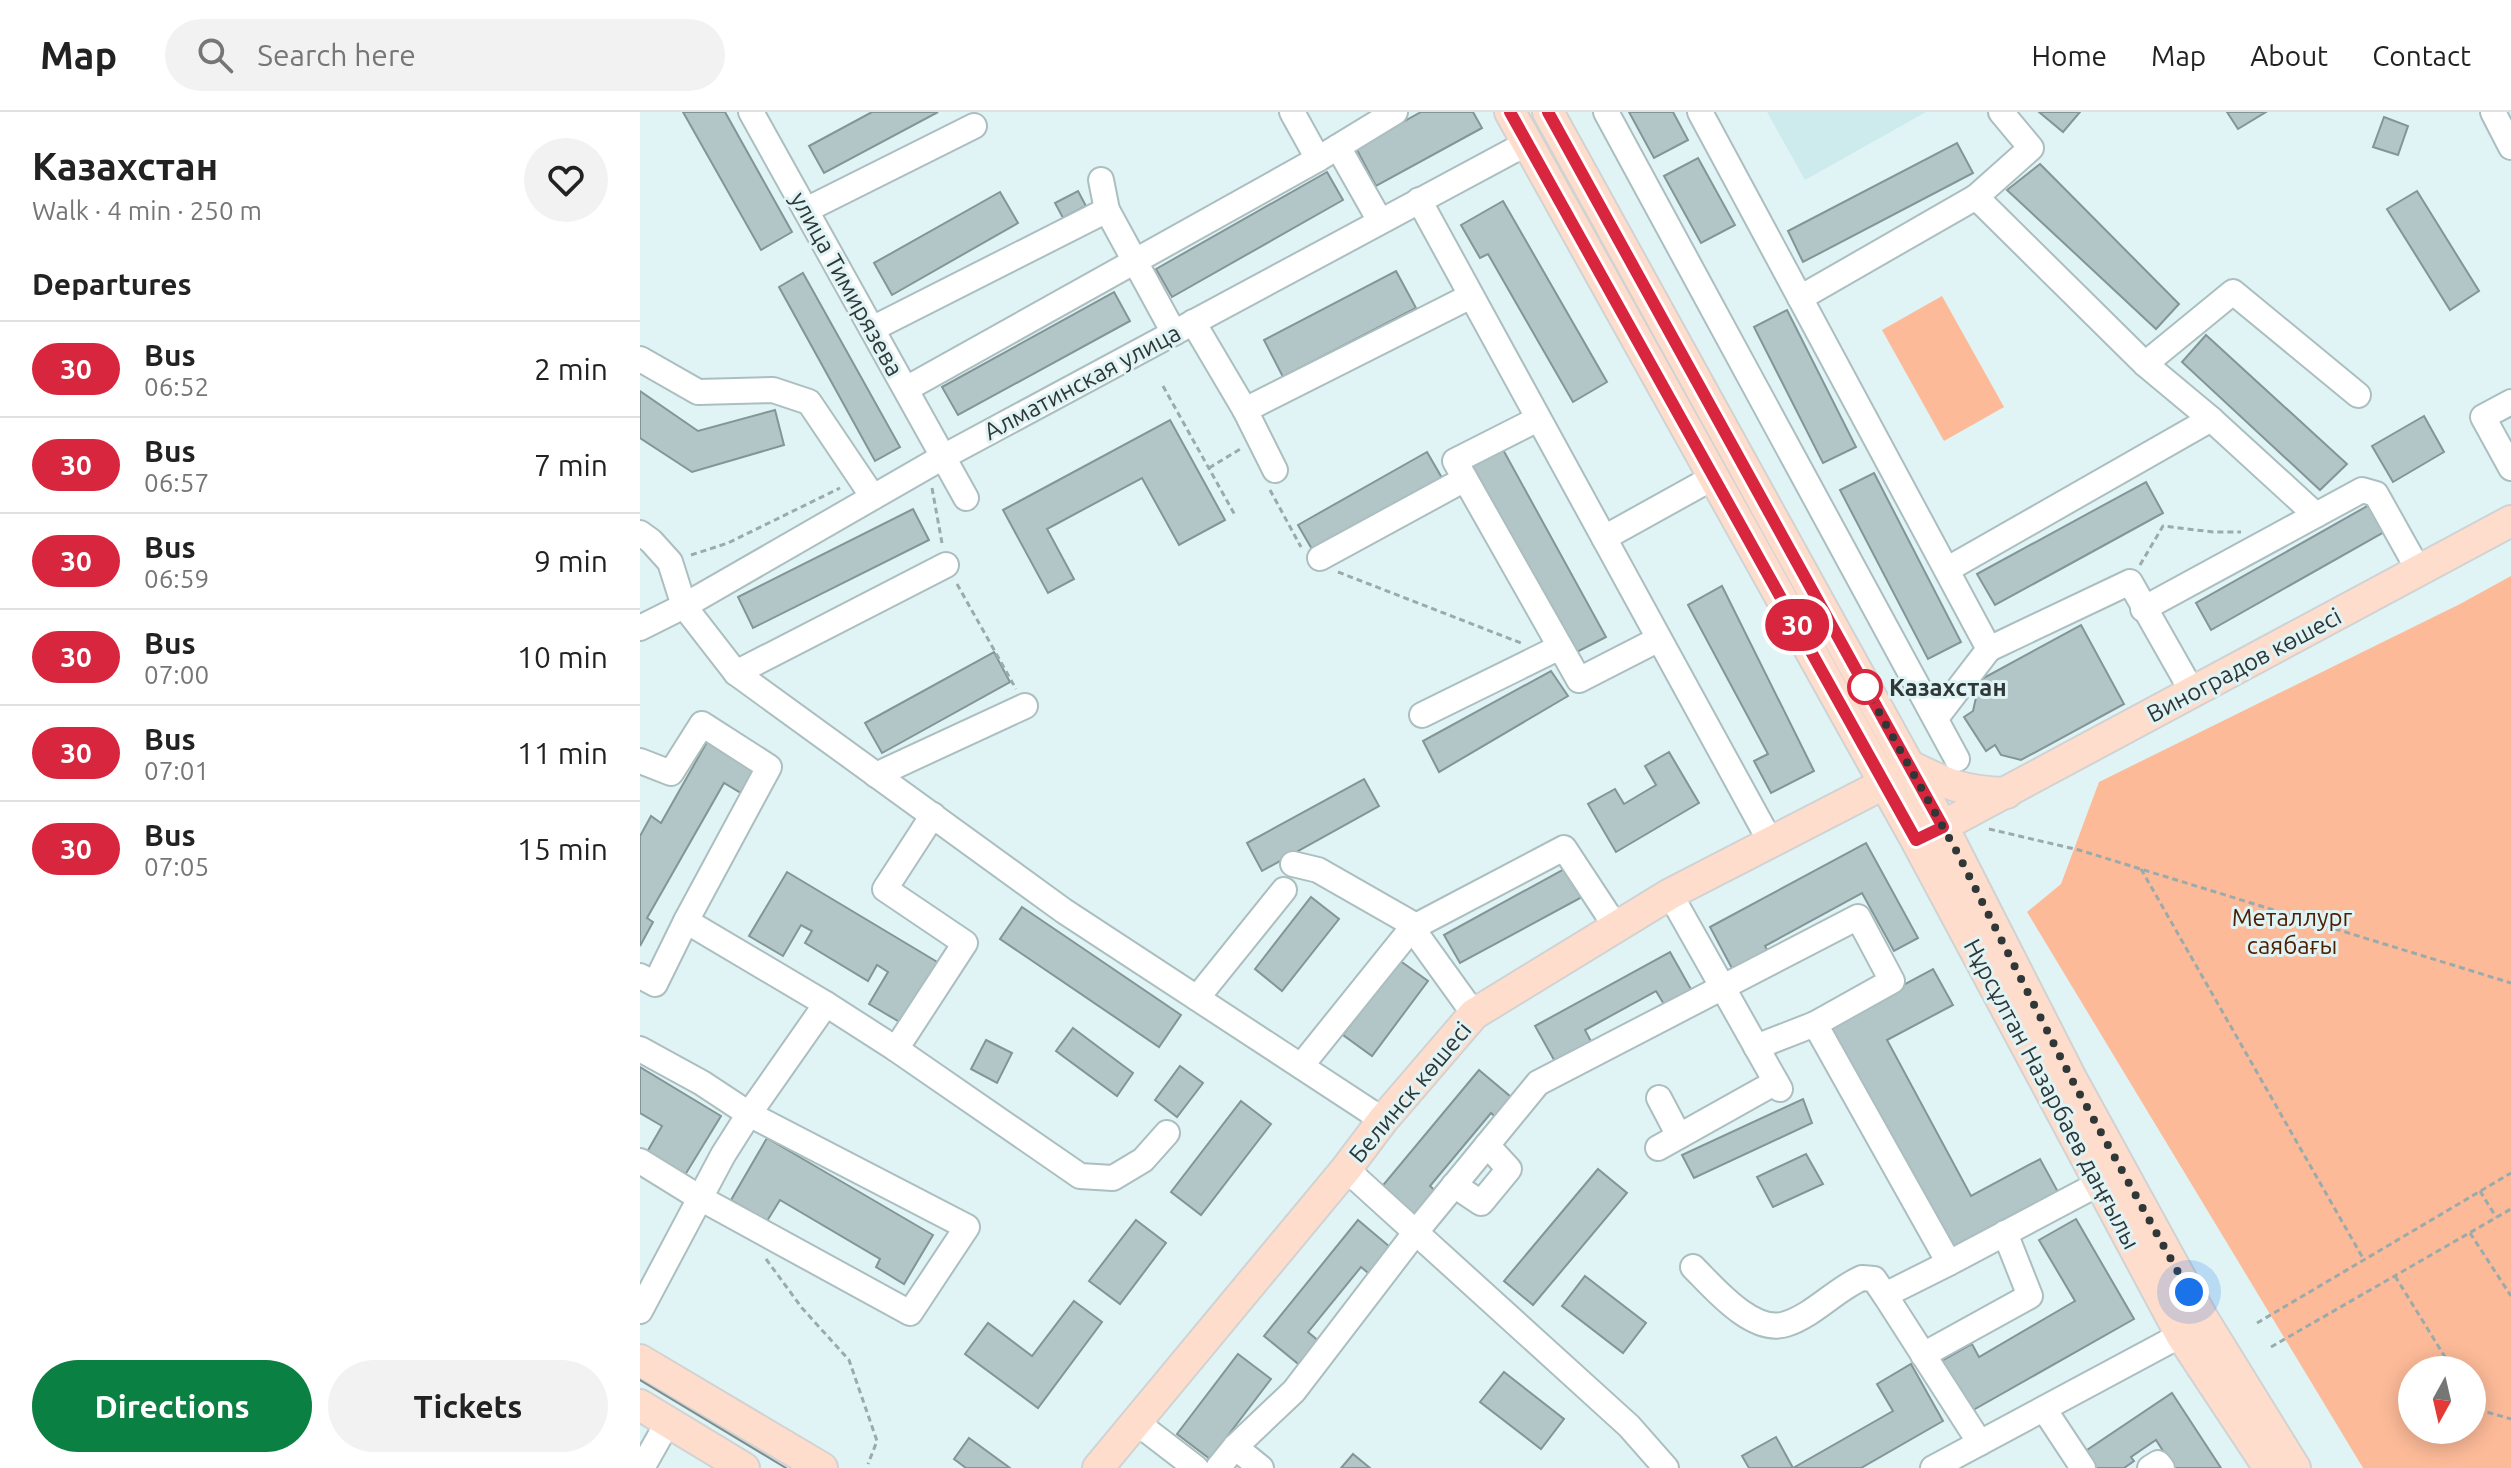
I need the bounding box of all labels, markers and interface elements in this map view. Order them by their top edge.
search box [165,19,725,91]
icon: search [193,33,237,77]
text: Map [40,34,117,76]
text: Search here [257,38,416,72]
text: Home [2032,40,2107,71]
text: Map [2151,40,2206,71]
text: About [2250,40,2328,71]
text: Contact [2372,40,2471,71]
button: heart [524,138,608,222]
text: Казахстан [32,145,218,187]
street label: улица Тимирязева [785,187,909,381]
text: Walk · 4 min · 250 m [32,196,262,225]
text: Departures [32,267,192,301]
street label: Алматинская улица [979,319,1185,445]
text: Bus [144,338,196,372]
text: 2 min [534,352,608,386]
text: 30 [60,353,92,384]
text: 06:52 [144,372,209,401]
text: Bus [144,434,196,468]
text: 7 min [534,448,608,482]
text: 30 [60,449,92,480]
text: 06:57 [144,468,209,497]
text: Bus [144,530,196,564]
text: 9 min [534,544,608,578]
text: 30 [60,545,92,576]
text: 06:59 [144,564,209,593]
line badge: 30 [1761,599,1833,651]
street label: Виноградов көшесі [2142,602,2346,728]
text: 30 [1781,609,1813,640]
text: Bus [144,626,196,660]
text: 10 min [517,640,608,674]
text: 30 [60,641,92,672]
text: 07:00 [144,660,209,689]
marker: Казахстан [1848,670,1882,704]
place label: Казахстан [1889,674,2007,701]
text: Bus [144,722,196,756]
text: 11 min [517,736,608,770]
text: 30 [60,737,92,768]
text: 07:01 [144,756,209,785]
text: Bus [144,818,196,852]
text: 15 min [517,832,608,866]
text: 30 [60,833,92,864]
text: 07:05 [144,852,209,881]
park label: Металлург саябағы [2232,904,2353,959]
street label: Нұрсұлтан Назарбаев даңғылы [1959,934,2145,1254]
street label: Белинск көшесі [1343,1016,1477,1168]
your location [2169,1272,2209,1312]
north arrow [2398,1356,2486,1444]
map controls [2398,1356,2486,1444]
button: Directions [32,1360,312,1452]
button: Tickets [328,1360,608,1452]

